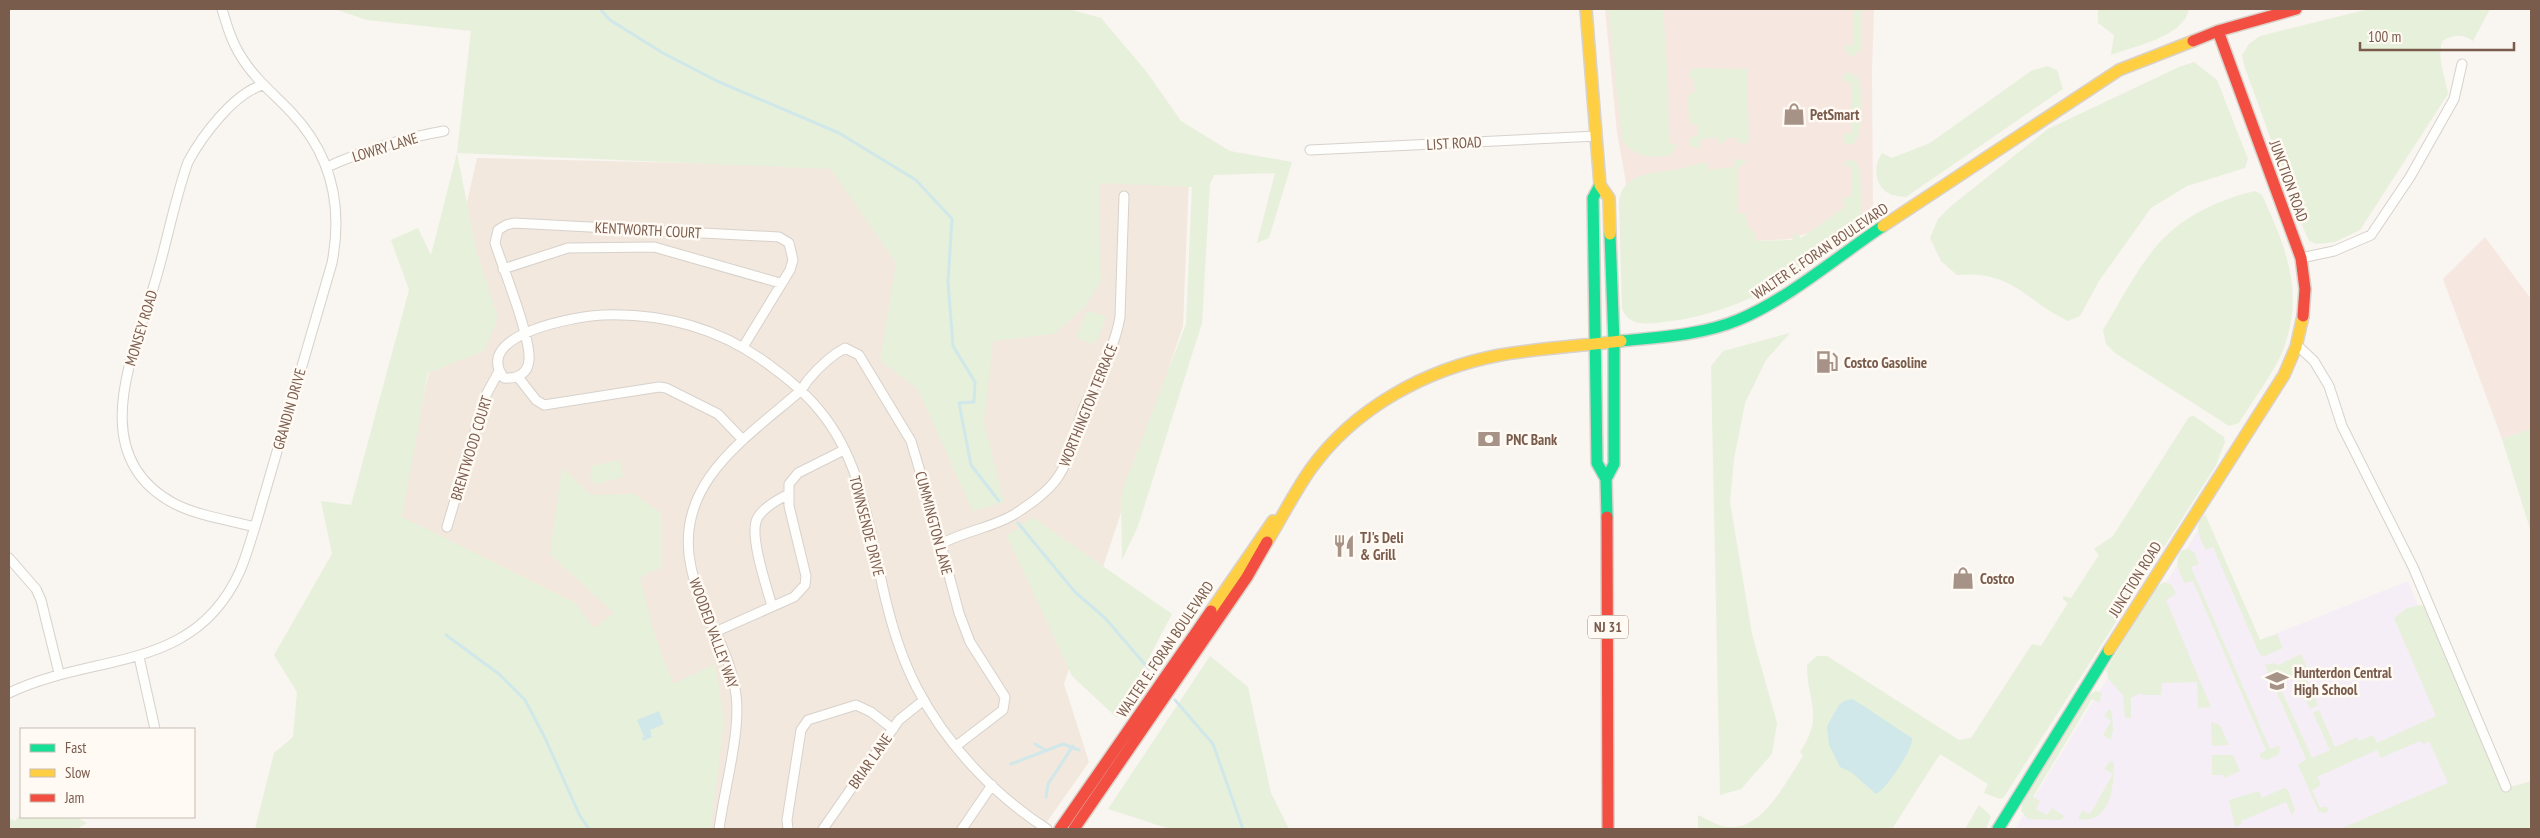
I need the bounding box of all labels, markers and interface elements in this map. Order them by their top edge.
scale bar [2360,20,2514,52]
text: 100 m [2368,27,2401,46]
shop icon: PetSmart [1781,101,1807,127]
place label: PetSmart [1810,105,1860,124]
street label: LOWRY LANE [350,128,420,166]
street label: LIST ROAD [1426,132,1482,154]
street label: JUNCTION ROAD [2265,137,2313,224]
street label: WALTER E. FORAN BOULEVARD [1748,198,1892,304]
street label: KENTWORTH COURT [594,218,702,242]
street label: MONSEY ROAD [120,288,162,368]
street label: WORTHINGTON TERRACE [1055,341,1121,469]
fuel station icon: Costco Gasoline [1814,349,1840,375]
place label: Costco Gasoline [1844,353,1927,372]
street label: GRANDIN DRIVE [268,366,310,452]
street label: BRENTWOOD COURT [446,393,496,503]
bank icon: PNC Bank [1476,426,1502,452]
place label: PNC Bank [1506,430,1558,449]
street label: CUMMINGTON LANE [911,469,957,577]
street label: TOWNSENDE DRIVE [845,474,889,578]
place label: TJ's Deli & Grill [1360,528,1404,564]
restaurant icon: TJ's Deli & Grill [1331,533,1357,559]
street label: JUNCTION ROAD [2104,538,2166,621]
shop icon: Costco [1950,565,1976,591]
place label: Costco [1980,569,2015,588]
street label: WOODED VALLEY WAY [685,575,743,691]
street label: WALTER E. FORAN BOULEVARD [1112,577,1218,721]
road number: NJ 31 [1588,616,1628,638]
place label: Hunterdon Central High School [2294,663,2392,699]
school or university icon: Hunterdon Central High School [2264,668,2290,694]
legend [20,728,195,818]
street label: BRIAR LANE [844,730,896,792]
text: Fast [65,738,86,757]
text: Slow [65,763,90,782]
text: Jam [64,788,84,807]

